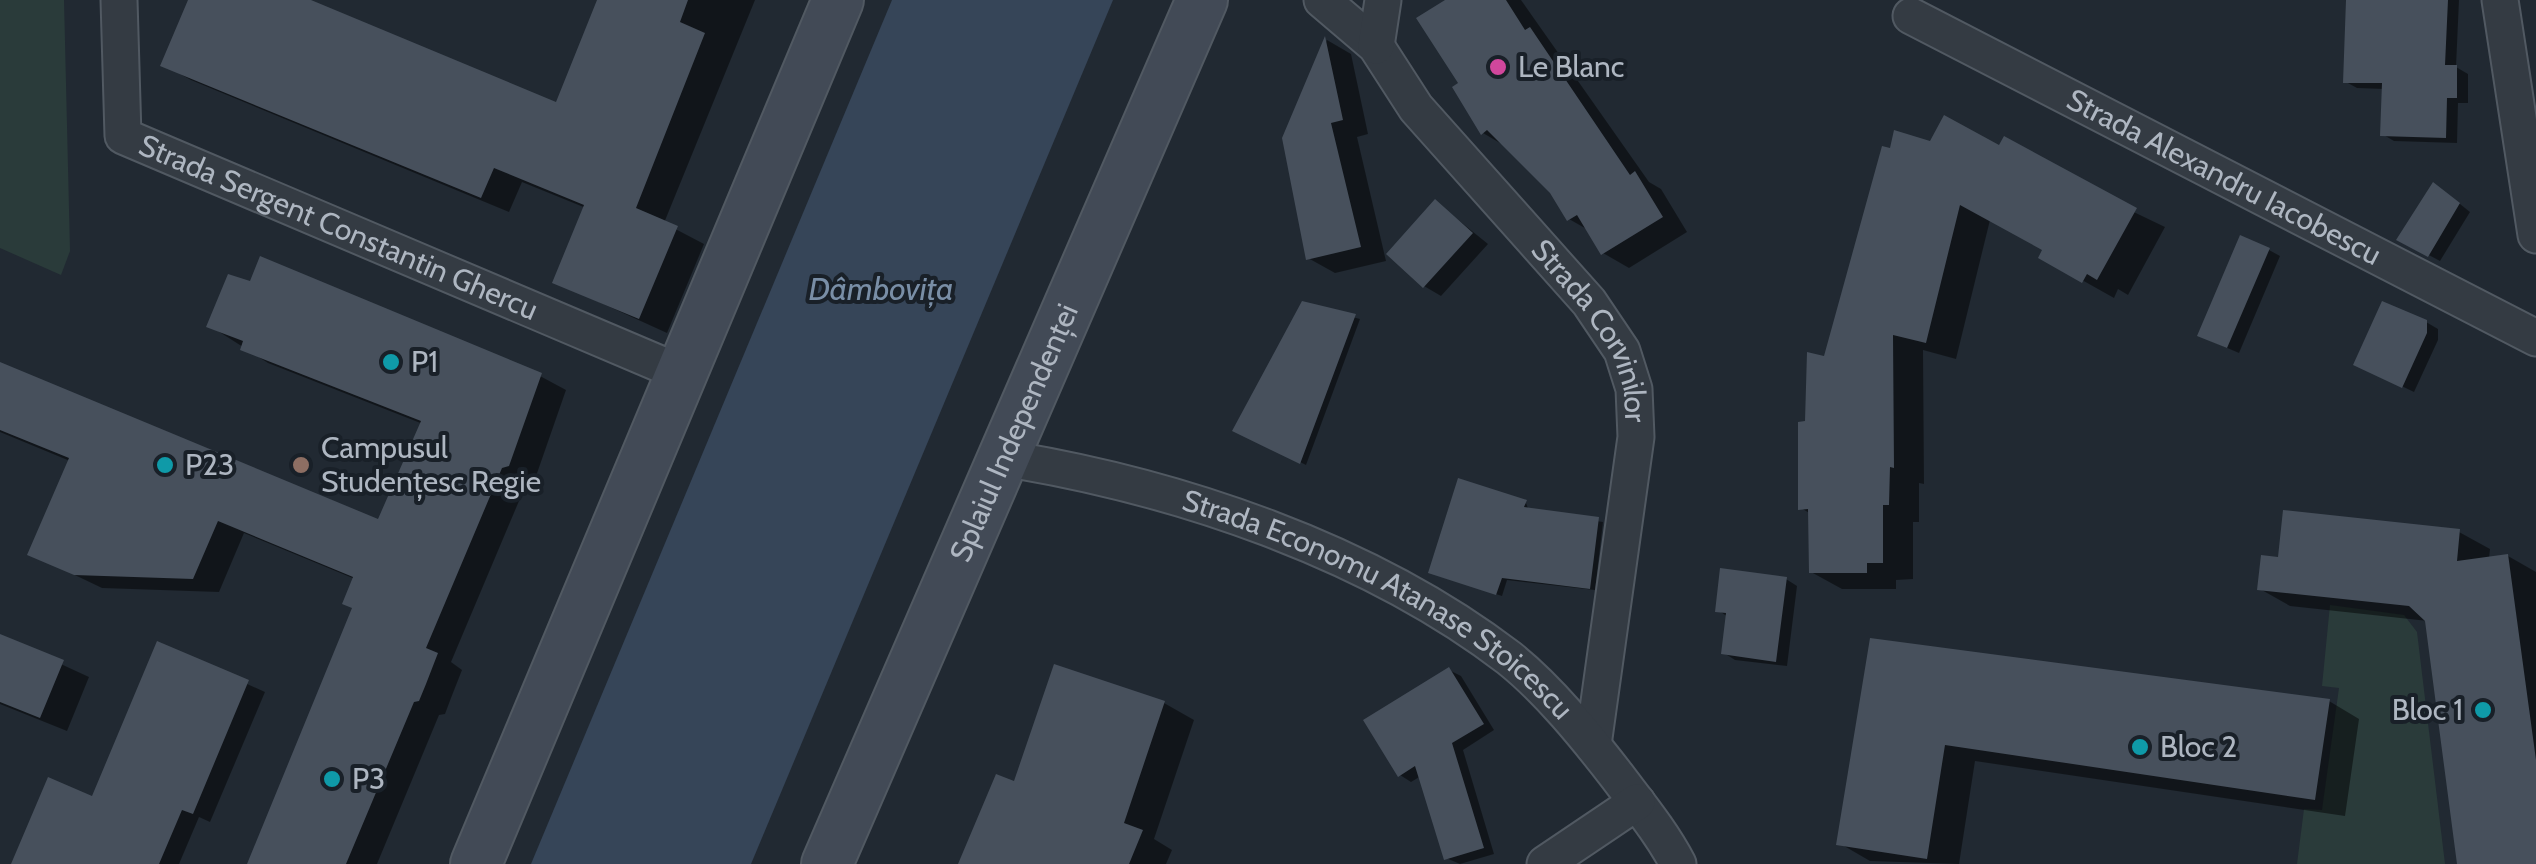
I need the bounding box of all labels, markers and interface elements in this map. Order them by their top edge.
place label: Le Blanc [1518,48,1624,85]
marker: Le Blanc [1487,56,1509,78]
street label: Strada Alexandru Iacobescu [2061,80,2388,273]
street label: Strada Sergent Constantin Ghercu [134,126,544,328]
street label: Strada Corvinilor [1524,231,1654,424]
water label: Dâmbovița [809,269,953,308]
street label: Splaiul Independenței [941,298,1086,567]
place label: P1 [411,343,438,380]
marker: P1 [380,351,402,373]
place label: Campusul Studențesc Regie [321,429,541,501]
place label: P23 [185,446,234,483]
marker: P23 [154,454,176,476]
marker: Campusul Studențesc Regie [290,454,312,476]
street label: Strada Economu Atanase Stoicescu [1178,481,1581,727]
place label: Bloc 1 [2392,691,2463,728]
marker: Bloc 1 [2472,699,2494,721]
place label: Bloc 2 [2160,728,2237,765]
marker: Bloc 2 [2129,736,2151,758]
place label: P3 [352,760,385,797]
marker: P3 [321,768,343,790]

